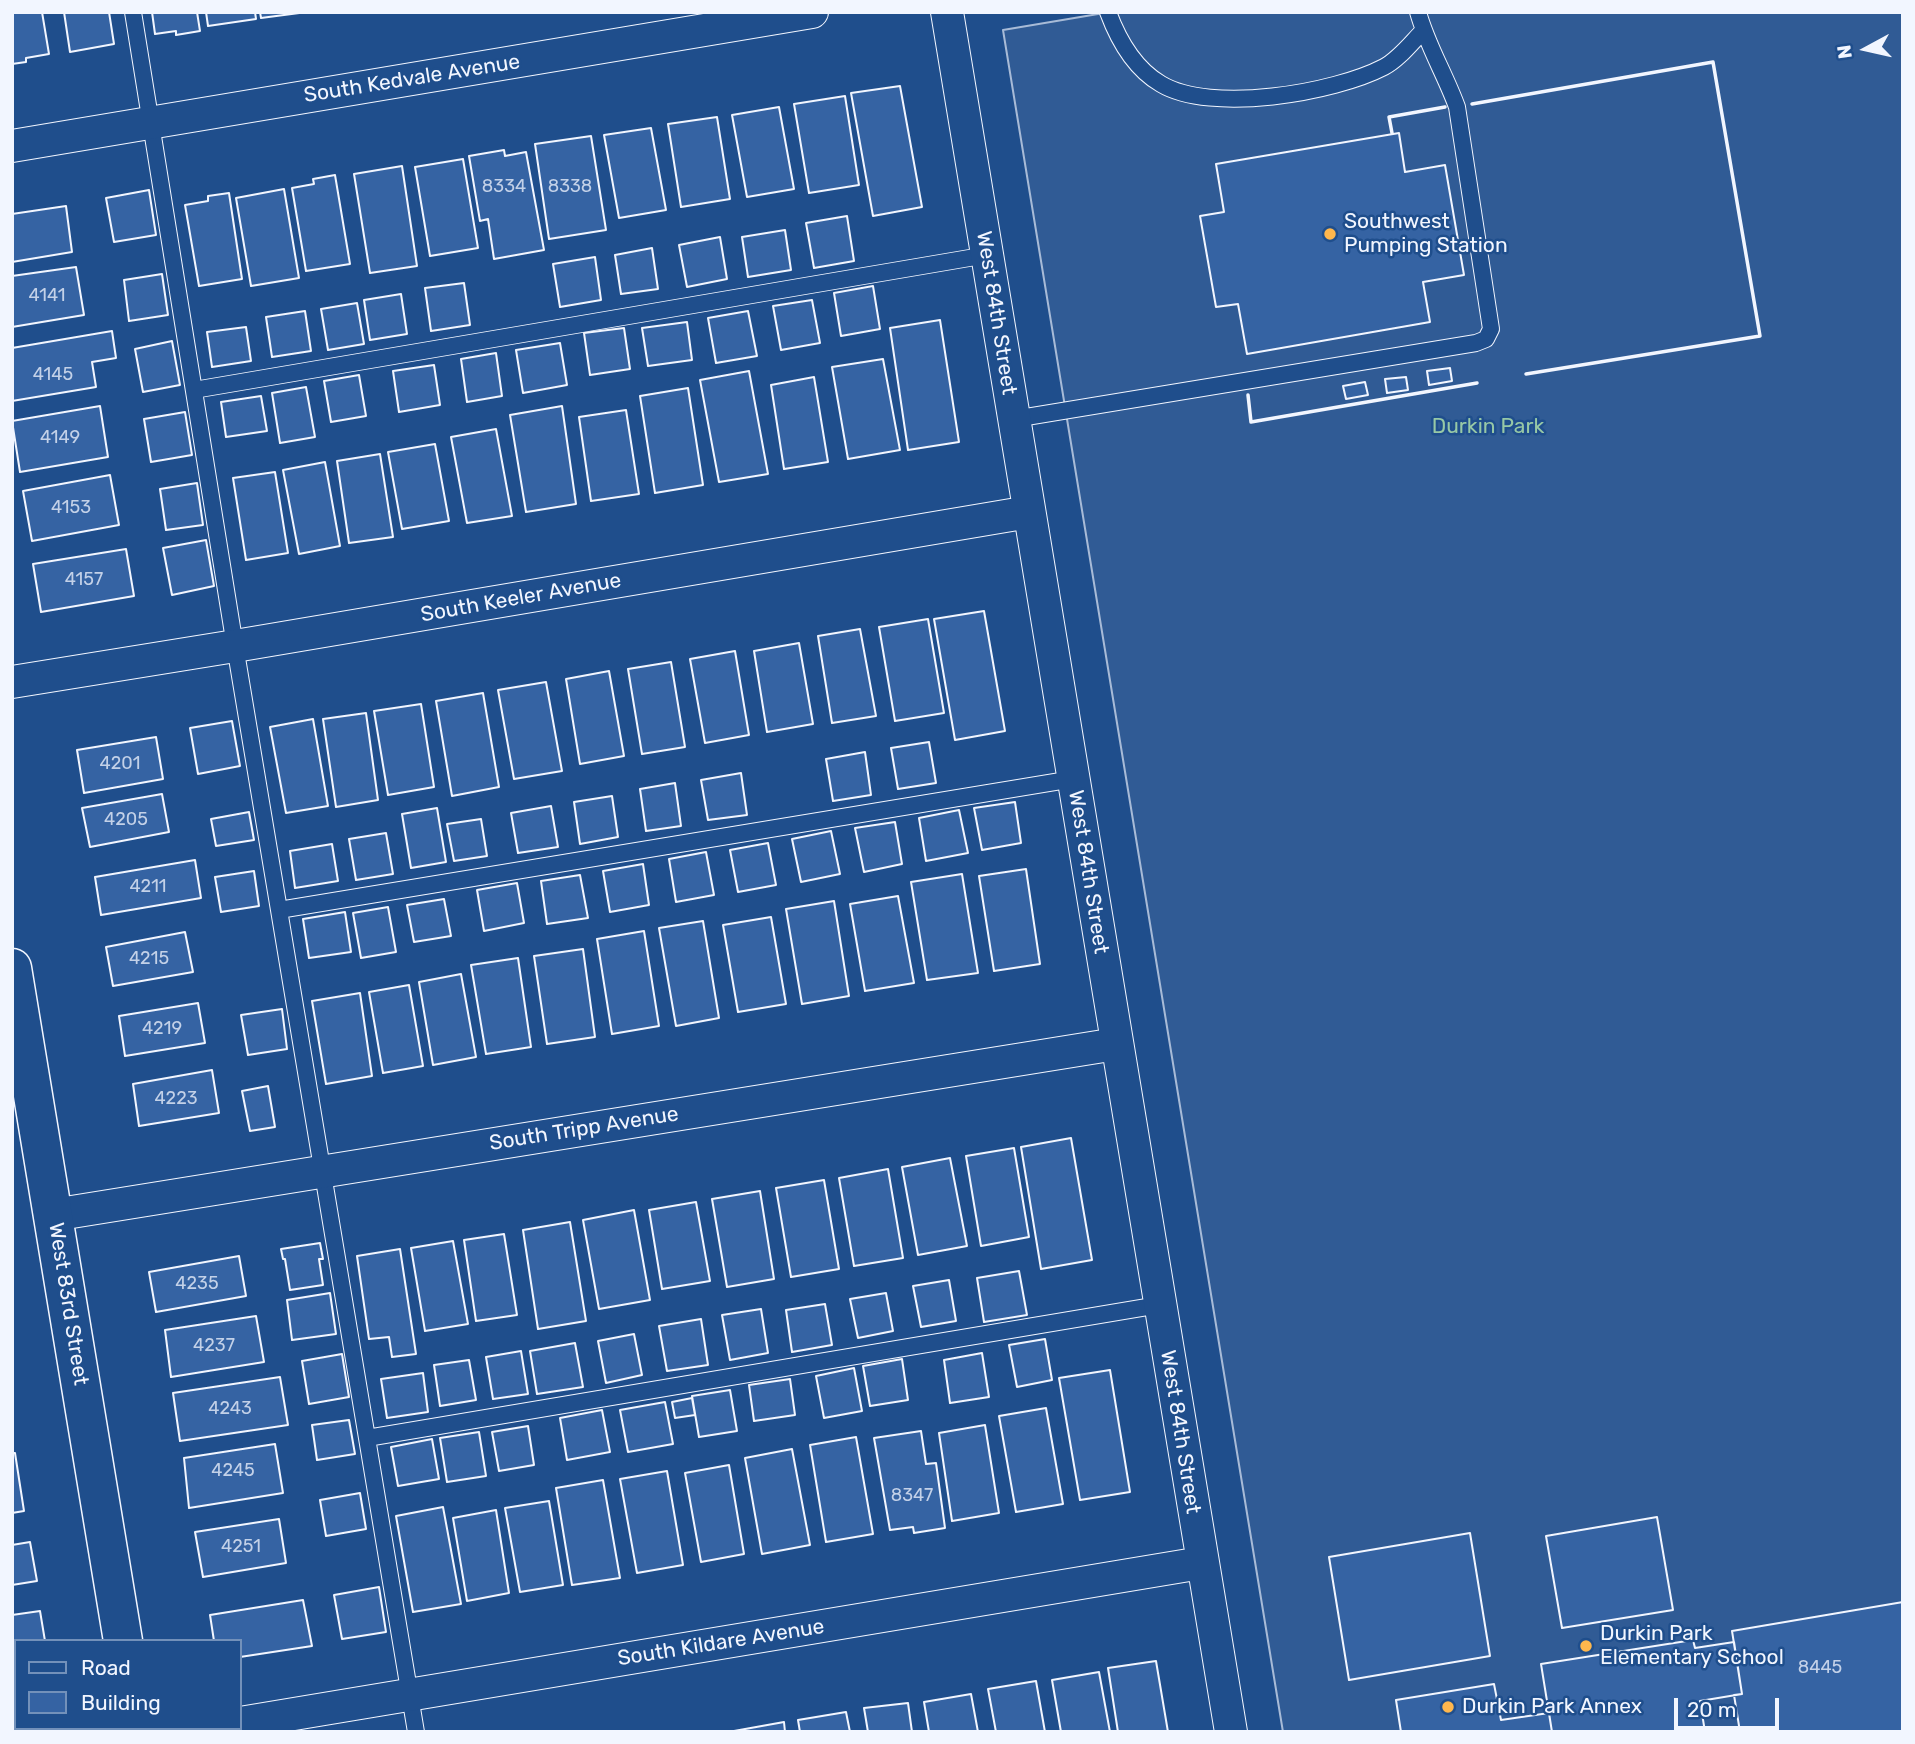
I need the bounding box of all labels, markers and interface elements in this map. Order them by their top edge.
north arrow [1831,14,1901,84]
text: N [1832,44,1857,60]
street label: South Kedvale Avenue [302,49,522,109]
house number: 8334 [482,176,526,198]
house number: 8338 [548,176,592,198]
place label: Southwest Pumping Station [1344,209,1508,259]
marker: Southwest Pumping Station [1322,226,1338,242]
street label: West 84th Street [971,229,1021,397]
house number: 4141 [28,285,66,307]
house number: 4145 [33,364,73,386]
park label: Durkin Park [1432,414,1544,440]
house number: 4149 [40,427,80,449]
house number: 4153 [51,497,91,519]
street label: South Keeler Avenue [419,568,623,628]
house number: 4157 [65,569,103,591]
house number: 4201 [100,753,140,775]
street label: West 84th Street [1063,788,1113,956]
house number: 4205 [104,809,148,831]
house number: 4211 [129,876,167,898]
house number: 4215 [129,948,169,970]
house number: 4219 [142,1018,182,1040]
house number: 4223 [154,1088,198,1110]
street label: South Tripp Avenue [488,1102,680,1156]
street label: West 83rd Street [43,1221,93,1387]
house number: 4235 [175,1273,219,1295]
house number: 4237 [193,1335,235,1357]
street label: West 84th Street [1155,1348,1205,1516]
house number: 4243 [208,1398,252,1420]
house number: 4245 [211,1460,255,1482]
house number: 8347 [891,1485,933,1507]
house number: 4251 [221,1536,261,1558]
street label: South Kildare Avenue [616,1614,826,1672]
place label: Durkin Park Elementary School [1600,1621,1784,1671]
marker: Durkin Park Elementary School [1578,1638,1594,1654]
legend [14,1639,242,1730]
text: Road [81,1655,131,1680]
house number: 8445 [1798,1657,1842,1679]
scale bar [1677,1684,1782,1728]
text: Building [81,1690,161,1715]
place label: Durkin Park Annex [1462,1694,1642,1720]
text: 20 m [1687,1697,1736,1722]
marker: Durkin Park Annex [1440,1699,1456,1715]

